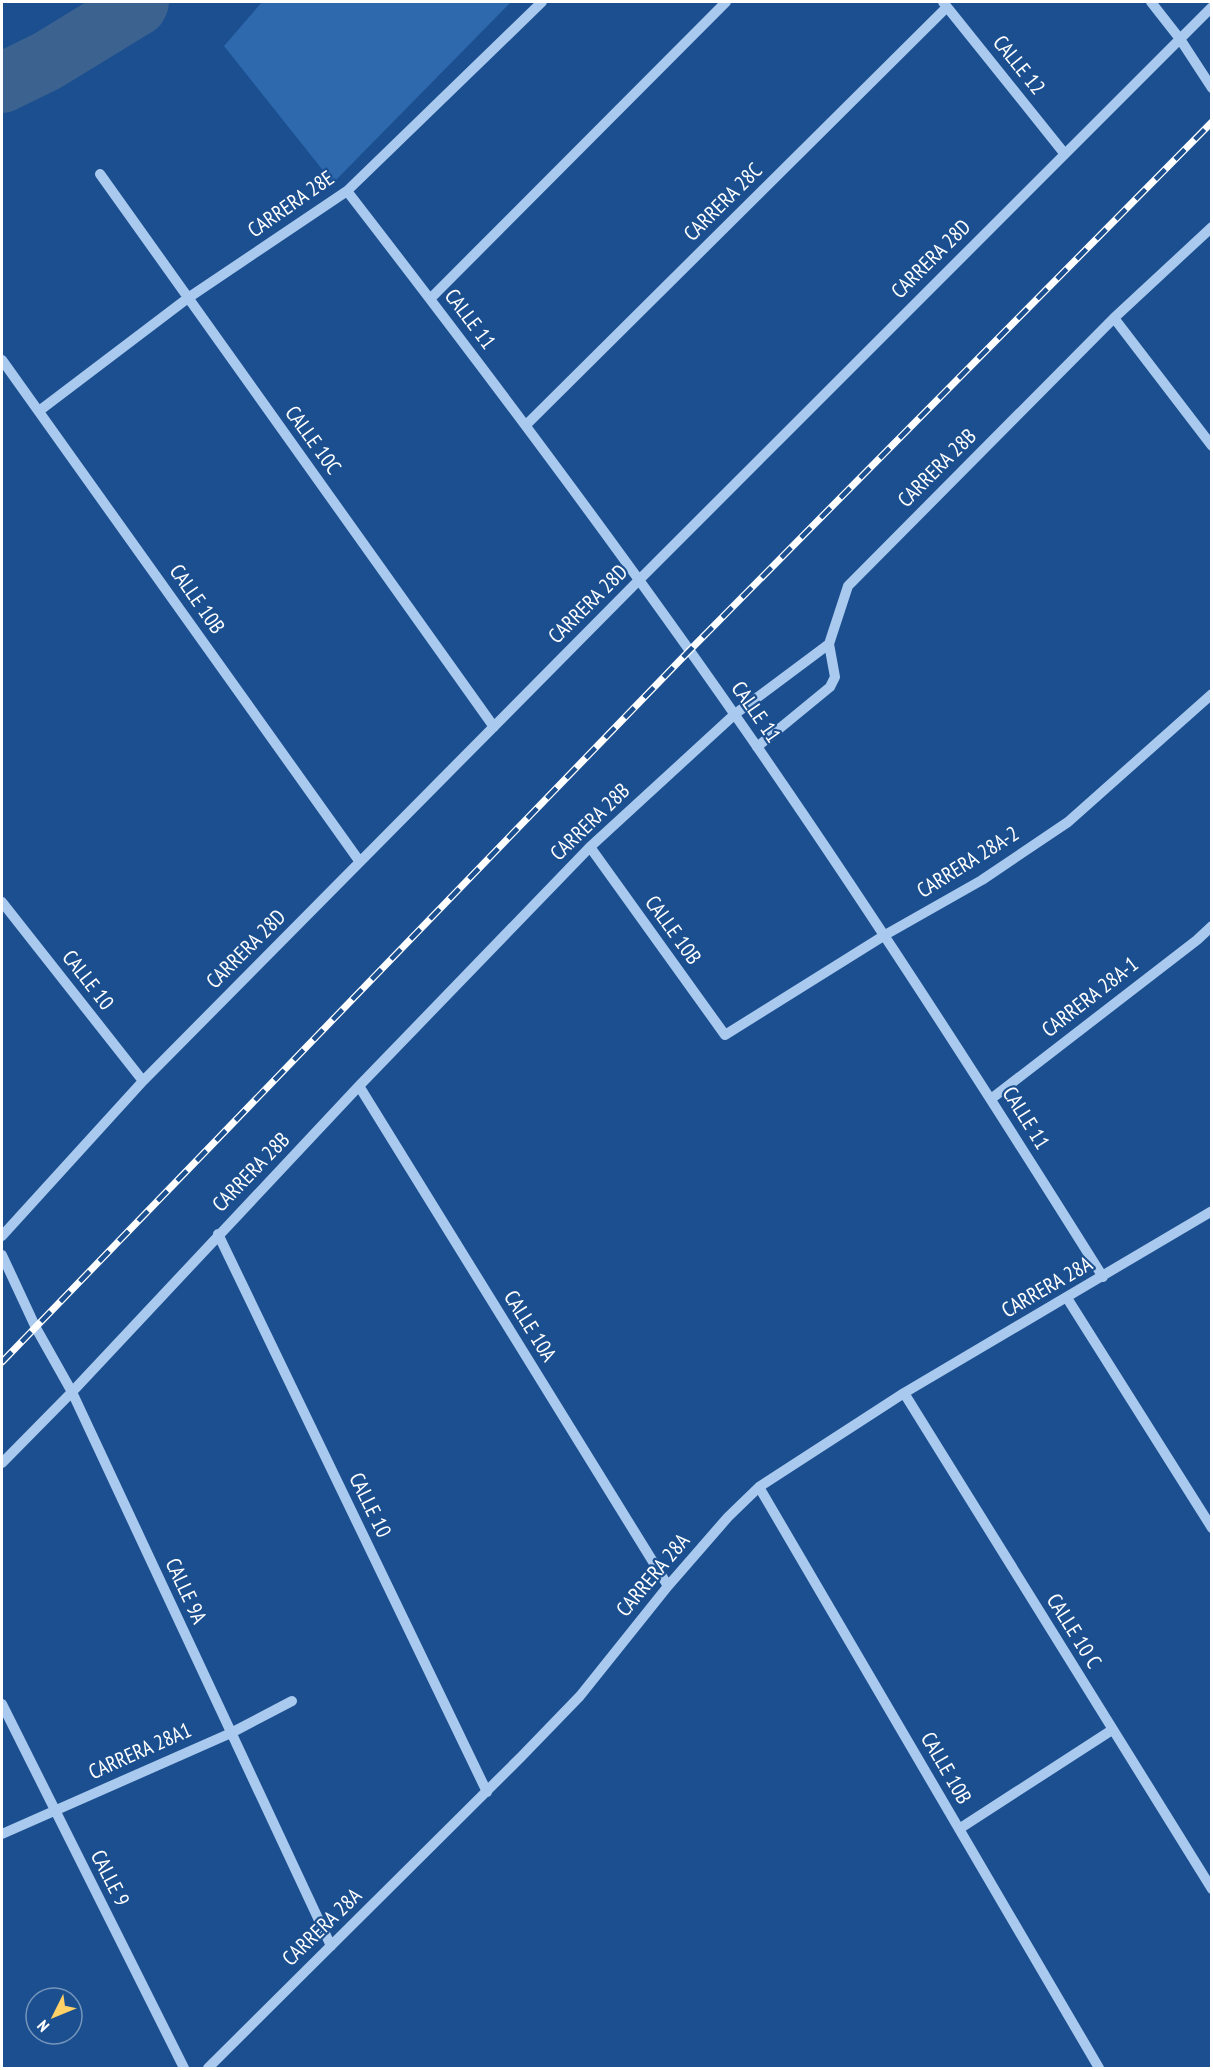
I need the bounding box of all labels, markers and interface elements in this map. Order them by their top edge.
street label: CALLE 12 [987,29,1052,100]
street label: CARRERA 28C [678,156,768,247]
street label: CARRERA 28E [242,164,339,243]
street label: CARRERA 28D [885,213,976,304]
street label: CALLE 11 [439,283,502,354]
street label: CALLE 10C [279,400,348,480]
street label: CARRERA 28B [892,423,982,513]
street label: CARRERA 28D [542,558,633,649]
street label: CALLE 10B [164,559,231,639]
street label: CALLE 11 [726,676,787,748]
street label: CARRERA 28B [544,777,635,866]
street label: CARRERA 28A-2 [912,820,1024,904]
street label: CALLE 10B [639,890,707,969]
street label: CARRERA 28D [200,903,291,994]
street label: CALLE 10 [57,944,120,1015]
street label: CARRERA 28A-1 [1036,950,1143,1043]
street label: CALLE 11 [997,1081,1056,1154]
street label: CARRERA 28B [206,1126,295,1217]
street label: CARRERA 28A [997,1250,1097,1323]
street label: CALLE 10A [498,1285,563,1366]
street label: CALLE 10 [343,1468,398,1542]
street label: CARRERA 28A [610,1528,695,1622]
street label: CALLE 9A [160,1554,213,1628]
street label: CALLE 10 C [1041,1588,1108,1673]
street label: CARRERA 28A1 [84,1716,195,1785]
street label: CALLE 10B [915,1727,978,1809]
street label: CALLE 9 [85,1845,136,1910]
street label: CARRERA 28A [276,1882,367,1971]
north arrow [24,1986,84,2046]
text: N [33,2016,53,2036]

